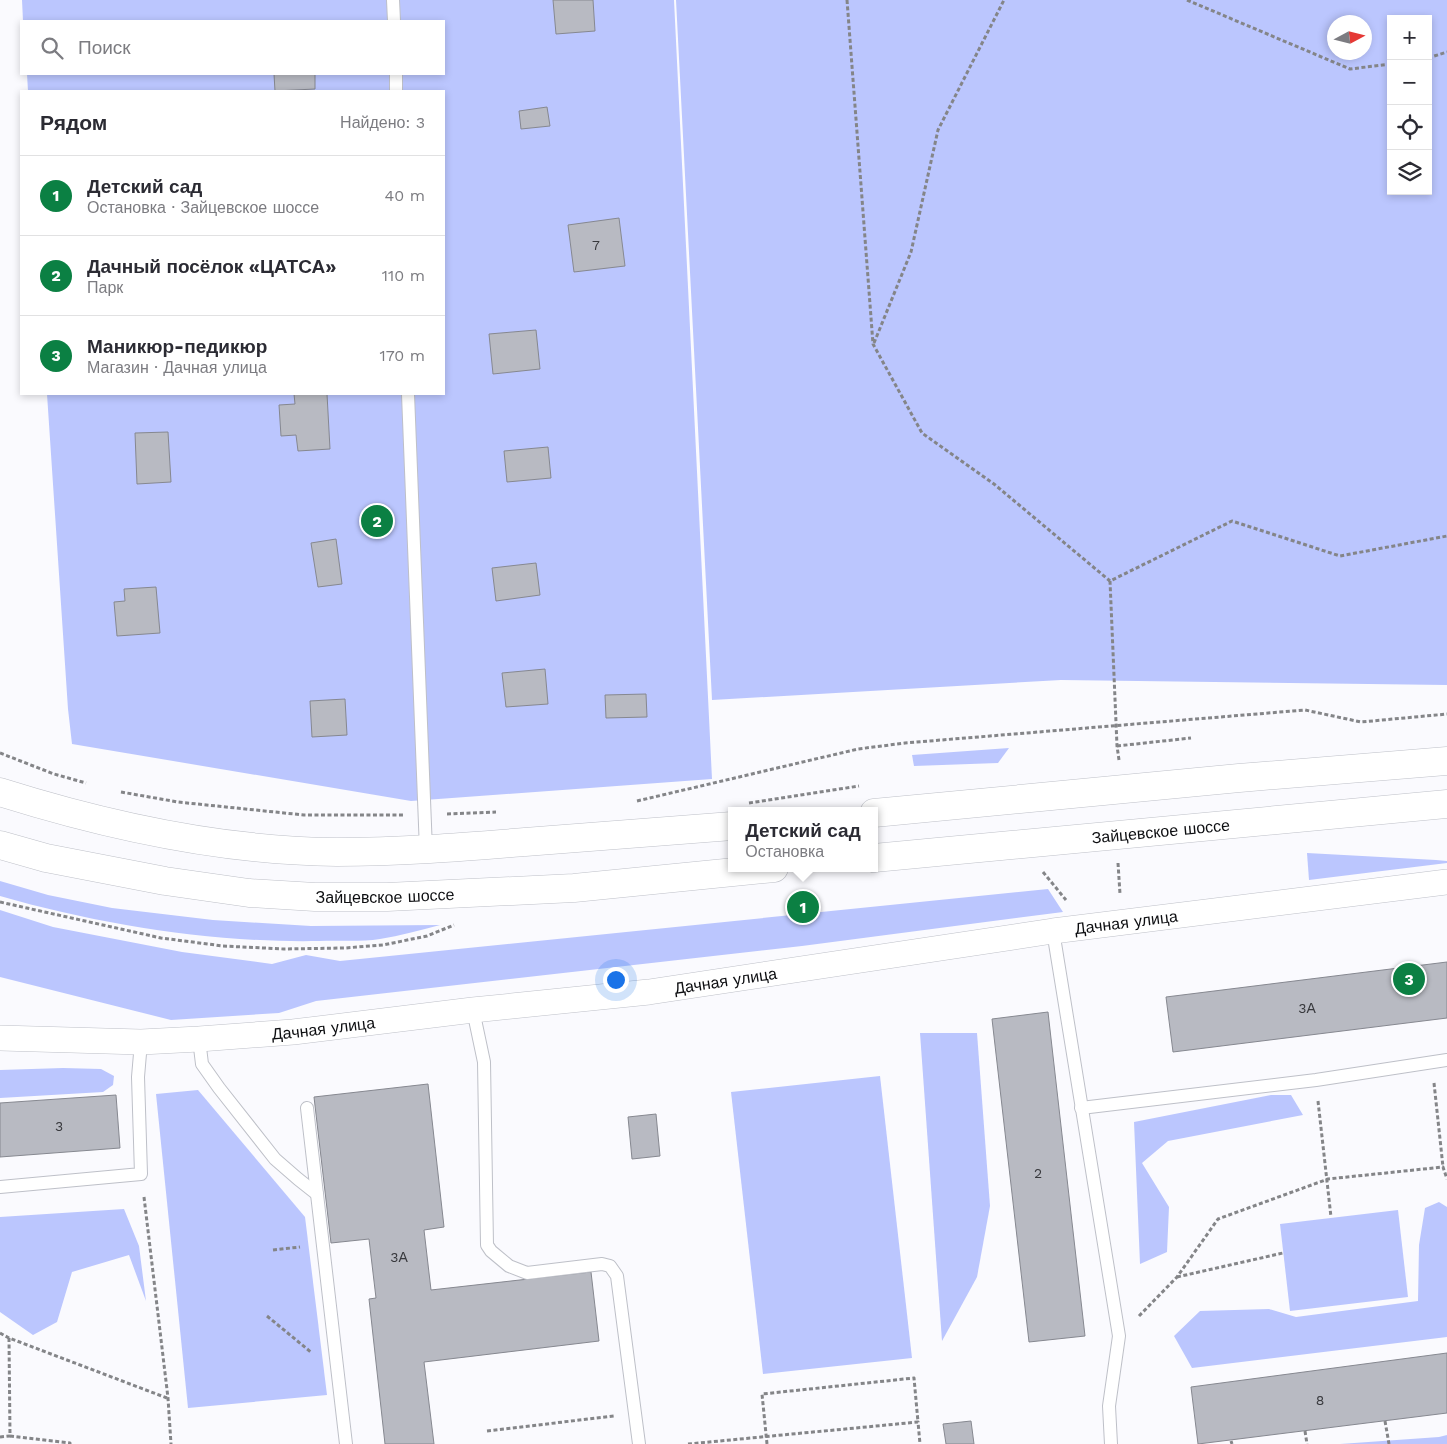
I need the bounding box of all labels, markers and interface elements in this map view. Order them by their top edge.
north arrow [1327,15,1372,60]
map controls [1387,15,1432,195]
button: + [1387,15,1432,60]
search box [20,20,445,75]
icon: search [38,34,66,62]
text: Поиск [78,36,131,59]
button: − [1387,60,1432,105]
button: locate [1387,105,1432,150]
text: Рядом [40,110,107,135]
text: Найдено: 3 [340,113,425,132]
button: layers [1387,150,1432,195]
text: Детский сад [87,175,202,198]
text: 1 [53,186,59,205]
text: 40 m [385,186,425,205]
text: Остановка · Зайцевское шоссе [87,198,319,217]
house number: 7 [592,237,600,253]
text: Дачный посёлок «ЦАТСА» [87,255,336,278]
text: 2 [51,266,61,285]
text: 110 m [382,266,425,285]
text: Парк [87,278,123,297]
text: Маникюр-педикюр [87,335,267,358]
text: 3 [51,346,61,365]
text: 170 m [379,346,425,365]
text: Магазин · Дачная улица [87,358,267,377]
pin: 2 [361,502,393,540]
popup [728,807,878,872]
street label: Зайцевское шоссе [1091,815,1231,847]
text: Детский сад [745,819,861,842]
text: Остановка [745,842,824,861]
street label: Зайцевское шоссе [316,884,455,907]
pin: 1 [787,888,819,926]
street label: Дачная улица [1074,906,1179,938]
pin: 3 [1393,960,1425,998]
street label: Дачная улица [673,963,778,998]
your location [603,967,629,993]
house number: 3А [1298,1000,1316,1016]
street label: Дачная улица [271,1013,376,1043]
house number: 3 [55,1118,63,1134]
house number: 2 [1034,1165,1042,1181]
house number: 3А [390,1249,408,1265]
house number: 8 [1316,1392,1324,1408]

